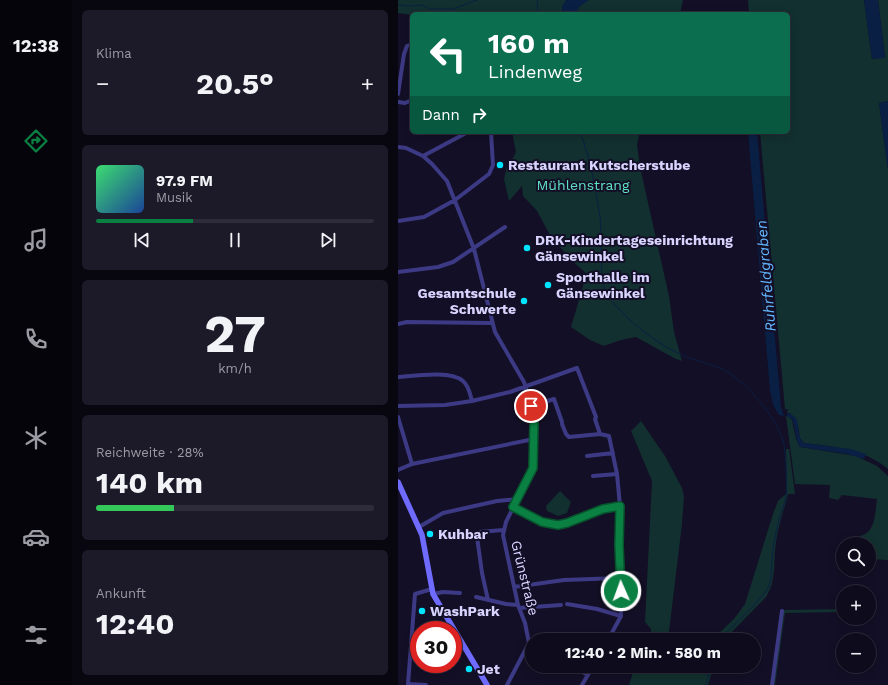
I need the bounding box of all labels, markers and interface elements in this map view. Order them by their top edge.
text: 160 m [488,27,570,60]
icon: left [422,28,474,80]
text: 12:38 [13,35,59,56]
text: Klima [96,46,132,61]
text: Lindenweg [488,61,582,82]
text: 20.5° [196,66,274,101]
text: − [96,71,109,96]
text: + [361,71,374,96]
icon: right [468,104,490,126]
text: Dann [422,106,460,124]
icon: directions [22,127,50,155]
place label: Restaurant Kutscherstube [508,157,690,173]
marker: Restaurant Kutscherstube [495,160,505,170]
text: 97.9 FM [156,172,213,190]
park label: Mühlenstrang [537,177,630,193]
text: Musik [156,190,193,205]
water label: Ruhrfeldgraben [752,219,780,333]
icon: music [22,226,50,254]
icon: previous [131,229,153,251]
icon: pause [224,229,246,251]
icon: next [317,229,339,251]
place label: DRK-Kindertageseinrichtung Gänsewinkel [535,232,733,264]
marker: DRK-Kindertageseinrichtung Gänsewinkel [522,243,532,253]
place label: Sporthalle im Gänsewinkel [556,269,650,301]
marker: Sporthalle im Gänsewinkel [543,280,553,290]
place label: Gesamtschule Schwerte [418,285,516,317]
marker: Gesamtschule Schwerte [519,296,529,306]
text: 27 [204,304,266,365]
icon: phone [22,325,50,353]
text: km/h [218,361,252,376]
pin [514,389,548,423]
icon: arrive [520,395,542,417]
icon: climate [22,424,50,452]
text: Reichweite · 28% [96,445,204,460]
text: 140 km [96,465,203,500]
icon: car [22,523,50,551]
place label: Kuhbar [438,526,488,542]
marker: Kuhbar [425,529,435,539]
map controls [836,537,876,673]
button: search [836,537,876,577]
street label: Grünstraße [508,539,542,617]
position arrow [600,570,642,612]
button: + [836,585,876,625]
text: Ankunft [96,586,146,601]
place label: WashPark [430,603,500,619]
text: 12:40 [96,606,175,641]
marker: WashPark [417,606,427,616]
icon: filters [22,621,50,649]
speed limit sign: 30 [410,621,462,673]
button: − [836,633,876,673]
text: 12:40 · 2 Min. · 580 m [565,644,721,662]
place label: Jet [477,661,500,677]
marker: Jet [464,664,474,674]

